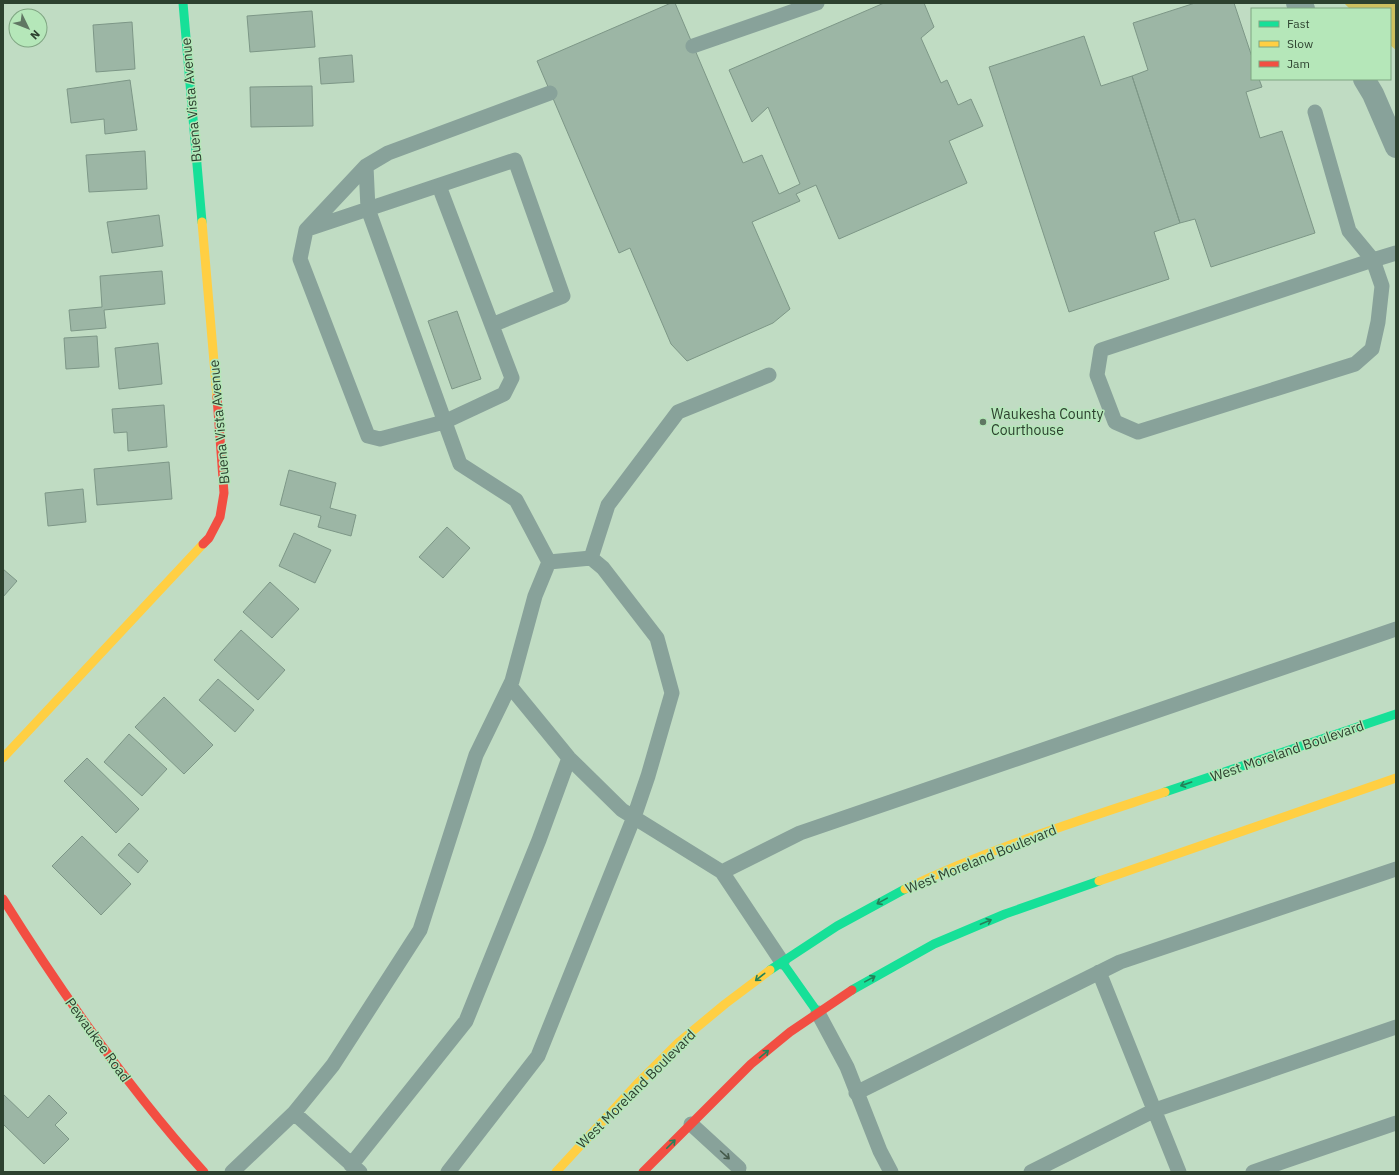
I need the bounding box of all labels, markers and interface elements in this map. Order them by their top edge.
north arrow [8,8,48,48]
legend [1251,8,1391,80]
text: Fast [1287,16,1310,31]
text: N [27,27,43,43]
text: Slow [1287,36,1313,51]
street label: Buena Vista Avenue [177,37,205,163]
text: Jam [1287,56,1310,71]
street label: Buena Vista Avenue [205,359,233,485]
place label: Waukesha County Courthouse [991,405,1103,439]
marker: Waukesha County Courthouse [978,417,988,427]
street label: West Moreland Boulevard [1208,716,1366,786]
one-way arrow [1181,781,1193,789]
street label: West Moreland Boulevard [903,820,1059,898]
one-way arrow [877,898,889,905]
one-way arrow [980,918,992,925]
one-way arrow [755,973,766,981]
one-way arrow [864,975,876,983]
street label: Pewaukee Road [61,994,135,1086]
street label: West Moreland Boulevard [573,1026,699,1152]
one-way arrow [758,1049,769,1058]
one-way arrow [666,1139,676,1149]
one-way arrow [720,1151,730,1160]

